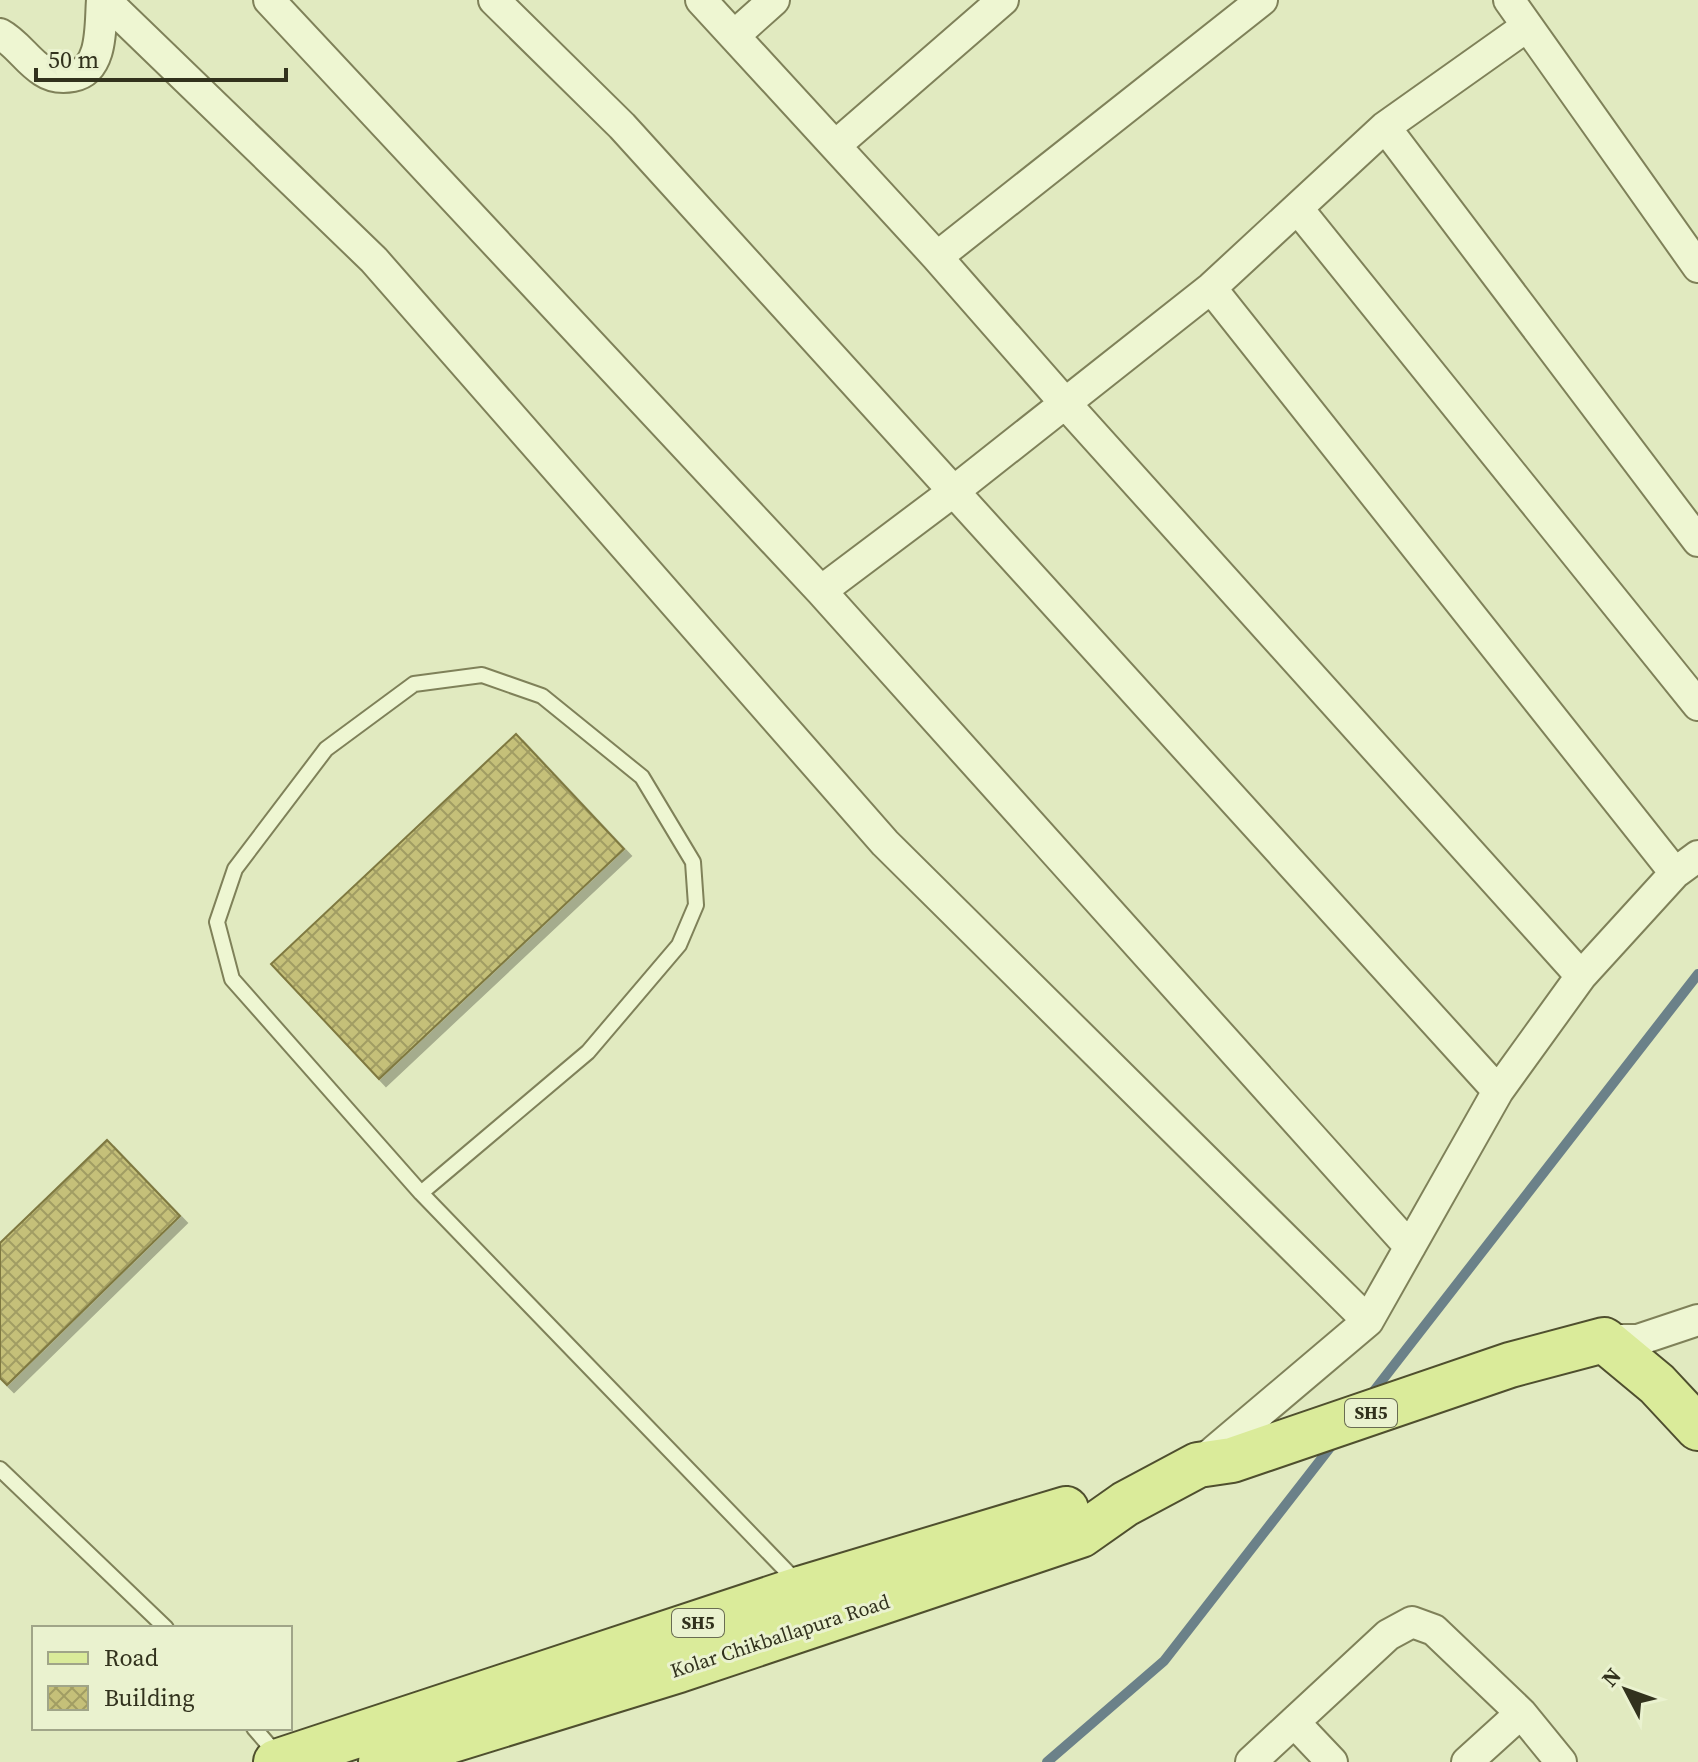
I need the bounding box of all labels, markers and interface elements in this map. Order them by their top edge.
scale bar [36,32,286,82]
text: 50 m [48,43,99,76]
road number: SH5 [1345,1399,1397,1427]
street label: Kolar Chikballapura Road [667,1587,894,1685]
road number: SH5 [672,1609,724,1637]
legend [32,1626,292,1730]
text: Road [104,1641,159,1674]
north arrow [1586,1650,1666,1730]
text: N [1594,1661,1627,1693]
text: Building [104,1681,195,1714]

